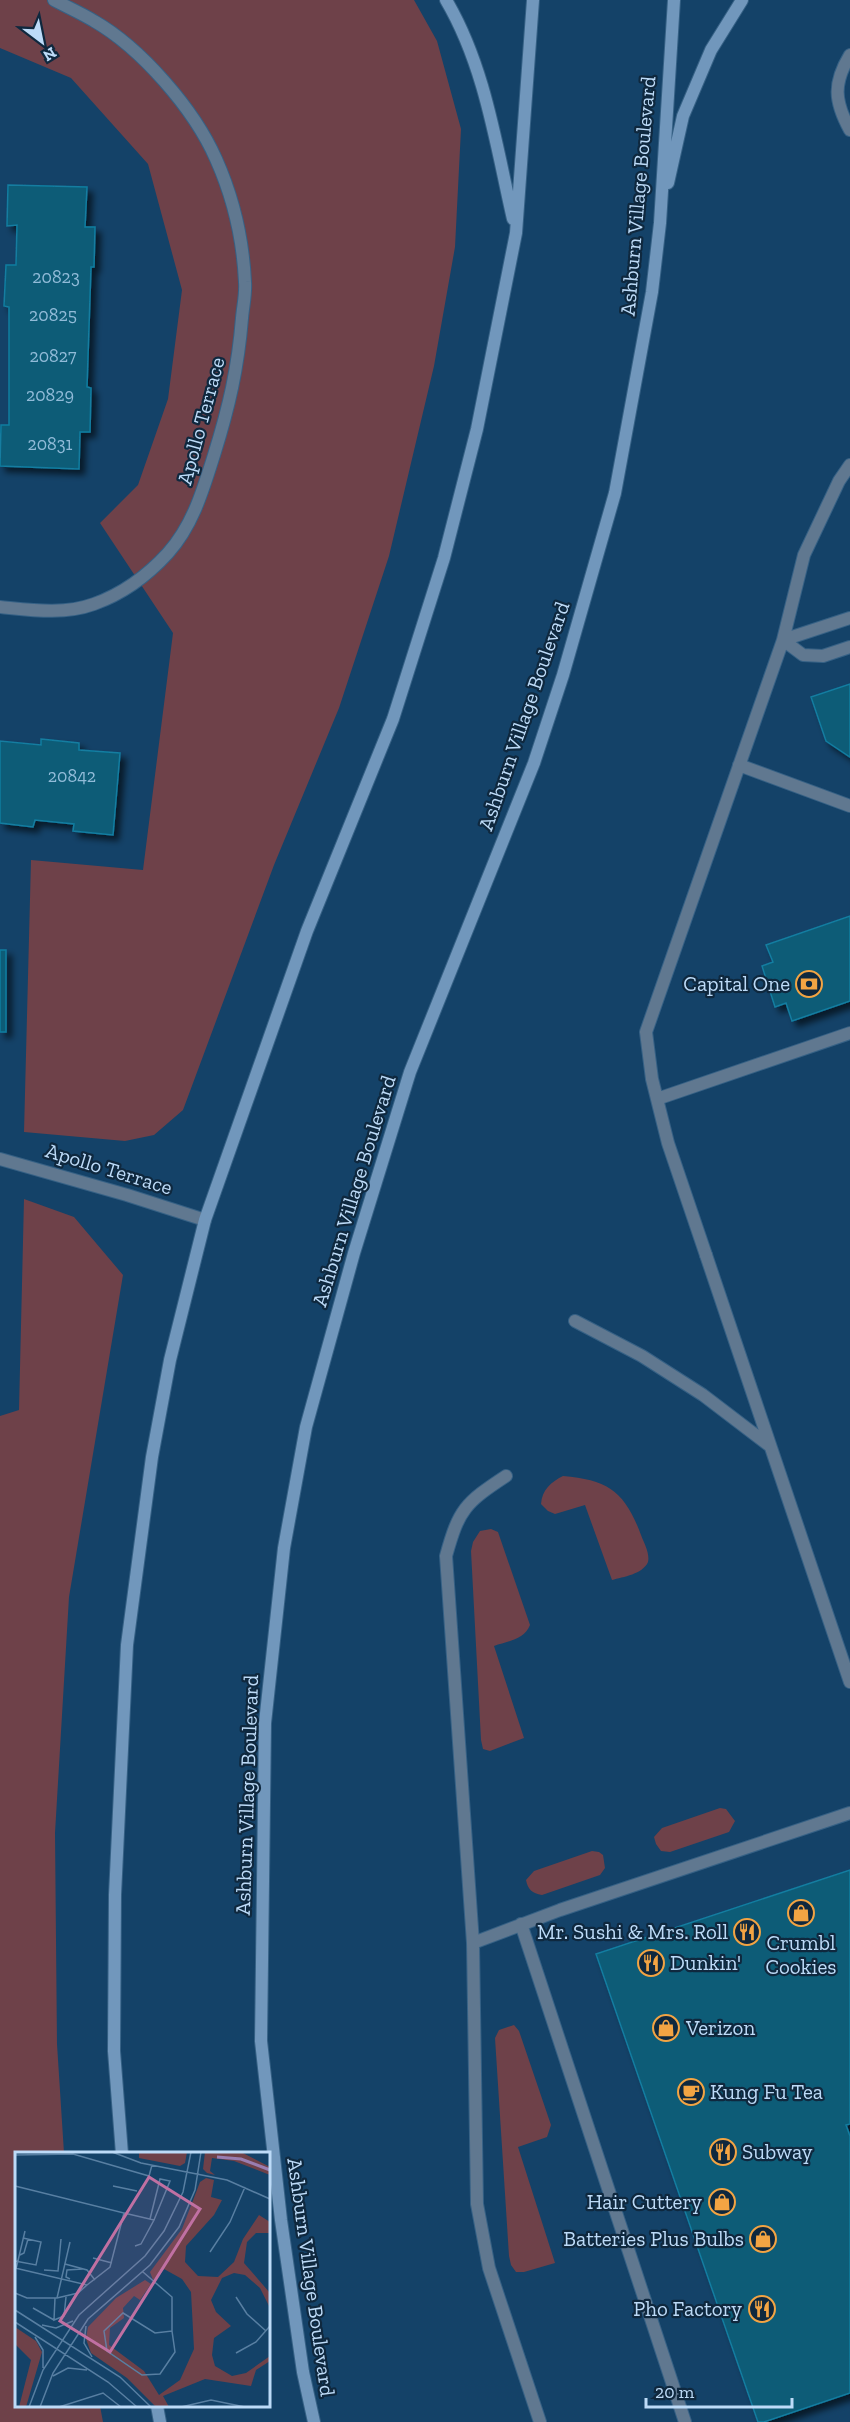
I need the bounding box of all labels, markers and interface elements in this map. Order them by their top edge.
north arrow [12,12,72,72]
text: N [39,43,60,66]
street label: Ashburn Village Boulevard [615,75,660,317]
house number: 20823 [32,266,80,288]
house number: 20825 [29,304,77,326]
house number: 20827 [29,345,77,367]
street label: Apollo Terrace [171,354,230,487]
house number: 20829 [26,384,74,406]
house number: 20831 [27,433,73,455]
street label: Ashburn Village Boulevard [473,598,575,834]
house number: 20842 [48,765,96,787]
bank icon: Capital One [794,969,824,999]
place label: Capital One [683,971,790,996]
street label: Ashburn Village Boulevard [306,1072,401,1310]
street label: Apollo Terrace [43,1137,176,1200]
street label: Ashburn Village Boulevard [230,1674,263,1916]
shop icon: Crumbl Cookies [786,1898,816,1928]
restaurant icon: Mr. Sushi & Mrs. Roll [732,1917,762,1947]
place label: Mr. Sushi & Mrs. Roll [537,1919,728,1944]
place label: Crumbl Cookies [766,1930,836,1979]
restaurant icon: Dunkin' [636,1948,666,1978]
place label: Dunkin' [670,1950,741,1975]
shop icon: Verizon [651,2013,681,2043]
place label: Verizon [685,2015,755,2040]
cafe icon: Kung Fu Tea [676,2077,706,2107]
place label: Kung Fu Tea [710,2079,823,2104]
restaurant icon: Subway [708,2137,738,2167]
place label: Subway [742,2139,813,2164]
inset map [15,2152,270,2407]
street label: Ashburn Village Boulevard [282,2156,341,2398]
shop icon: Hair Cuttery [707,2187,737,2217]
place label: Hair Cuttery [587,2189,702,2214]
shop icon: Batteries Plus Bulbs [748,2224,778,2254]
place label: Batteries Plus Bulbs [563,2226,744,2251]
restaurant icon: Pho Factory [747,2294,777,2324]
place label: Pho Factory [633,2296,742,2321]
scale bar [646,2371,792,2409]
text: 20 m [655,2381,695,2403]

